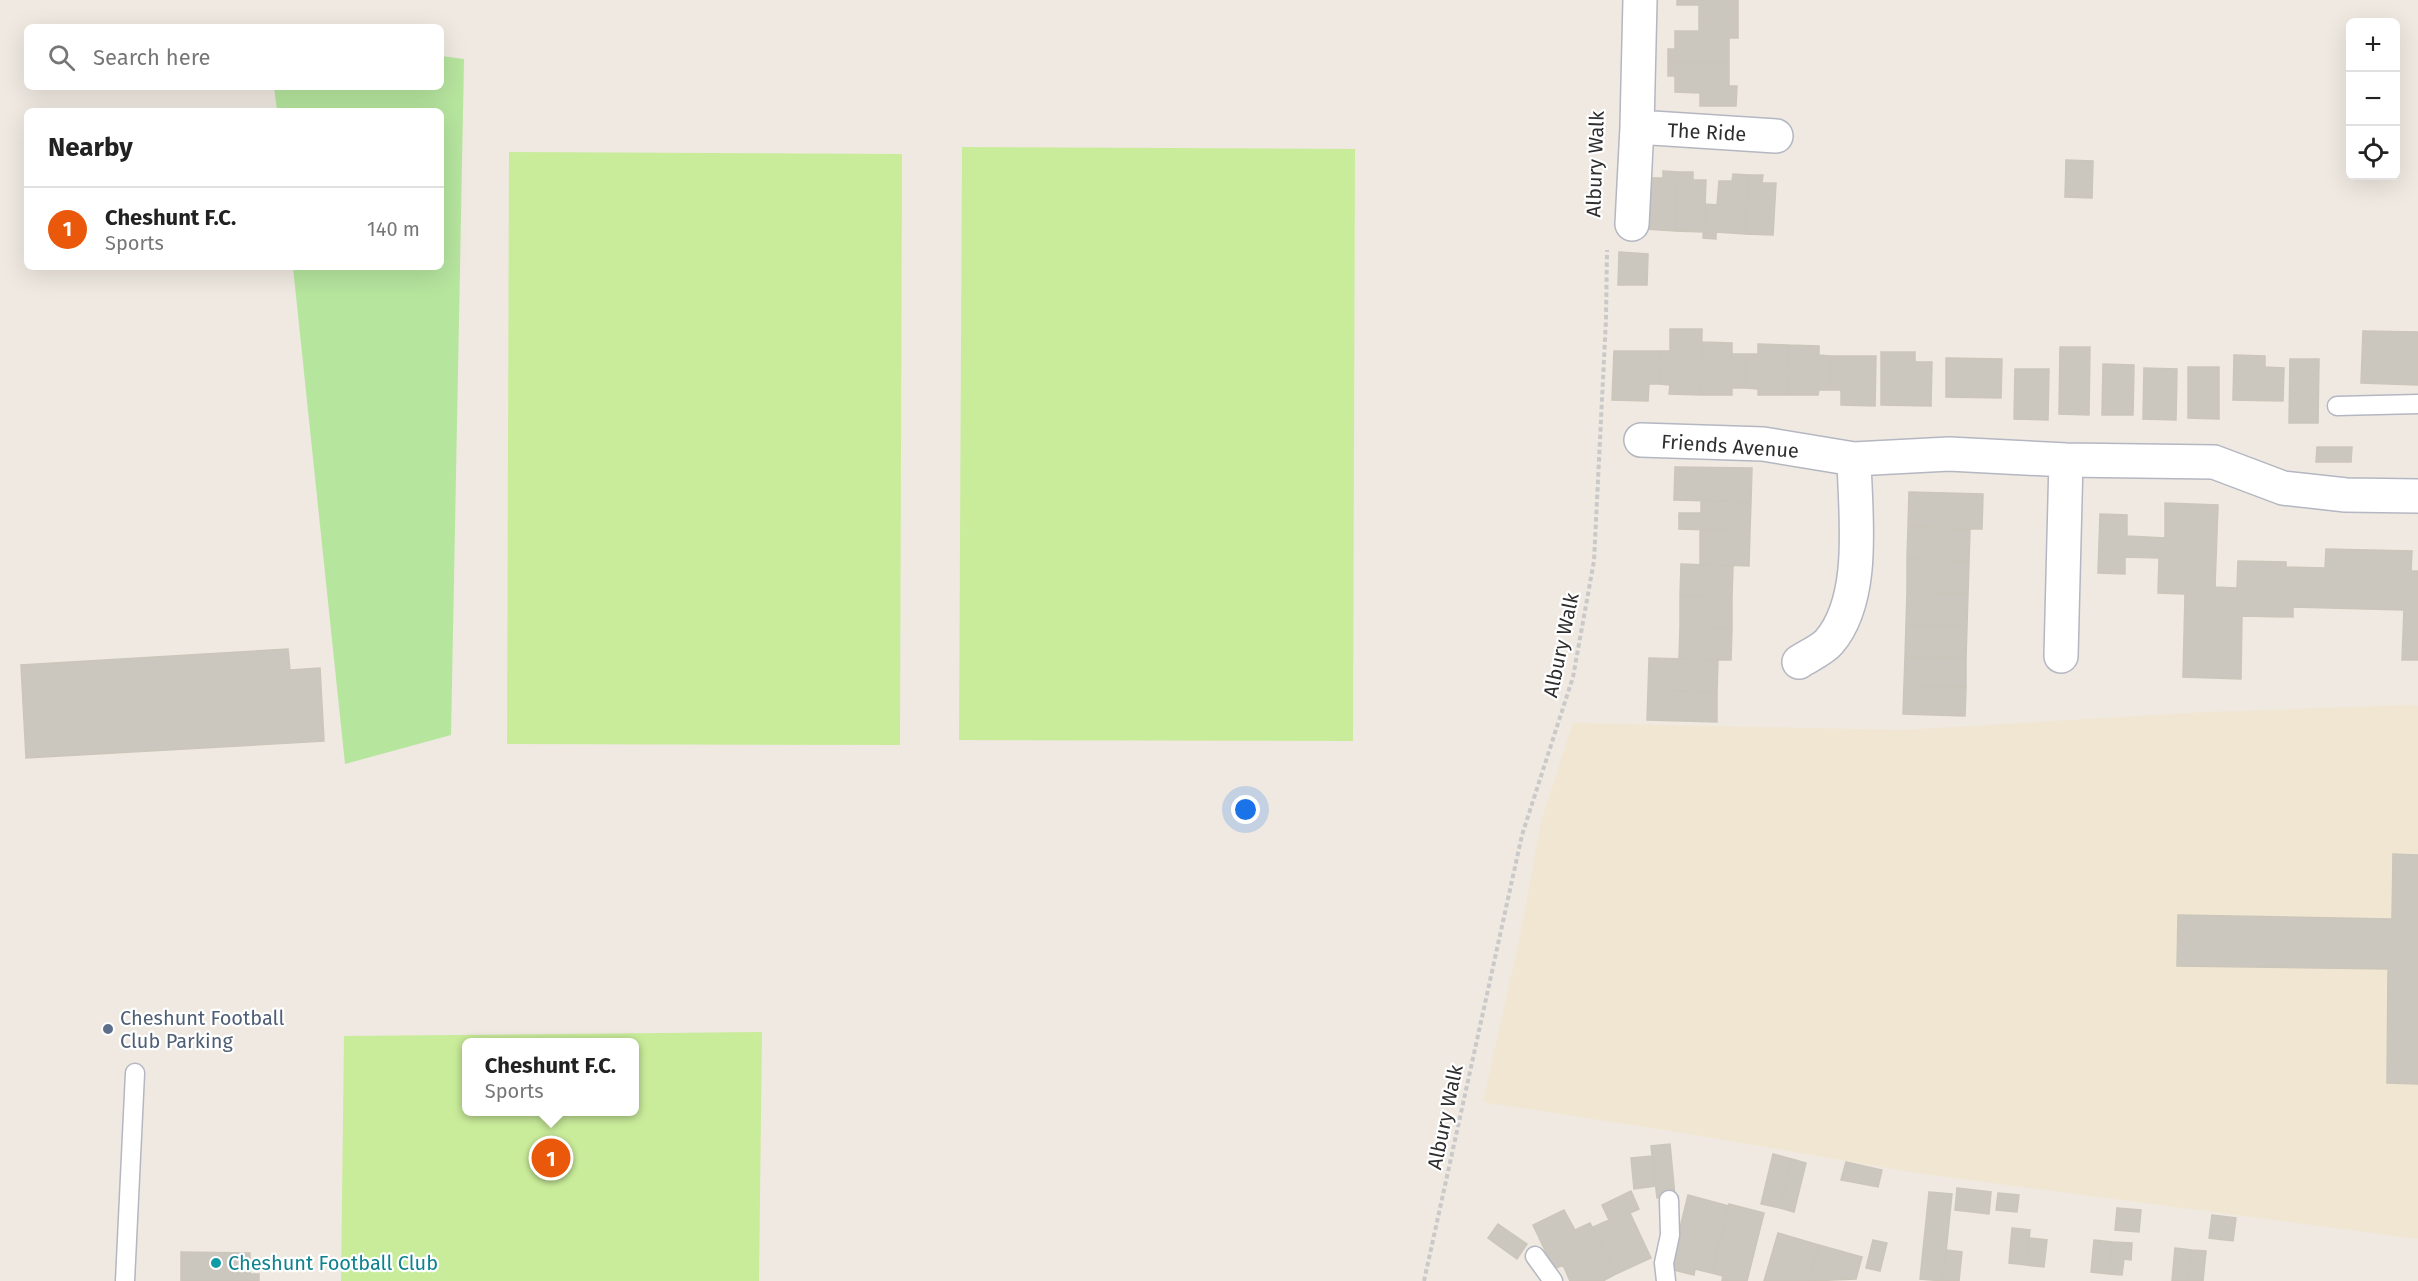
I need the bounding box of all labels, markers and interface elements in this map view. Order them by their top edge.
map controls [2346,18,2400,180]
button: + [2346,18,2400,72]
search box [24,24,444,90]
icon: search [45,41,78,74]
text: Search here [93,44,211,71]
button: − [2346,72,2400,126]
street label: Albury Walk [1581,110,1609,218]
street label: The Ride [1667,118,1747,146]
button: locate [2346,126,2400,180]
text: Nearby [48,132,133,163]
text: Cheshunt F.C. [105,204,236,231]
text: 1 [63,217,72,241]
text: 140 m [367,217,420,241]
text: Sports [105,231,164,255]
street label: Friends Avenue [1660,429,1800,463]
street label: Albury Walk [1538,590,1584,700]
your location [1231,795,1260,824]
place label: Cheshunt Football Club Parking [120,1006,284,1053]
marker: Cheshunt Football Club Parking [101,1022,115,1036]
popup [462,1038,639,1116]
text: Cheshunt F.C. [485,1052,616,1079]
street label: Albury Walk [1422,1062,1468,1172]
text: Sports [485,1079,544,1103]
pin: 1 [532,1136,570,1180]
place label: Cheshunt Football Club [228,1251,438,1275]
marker: Cheshunt Football Club [209,1256,223,1270]

